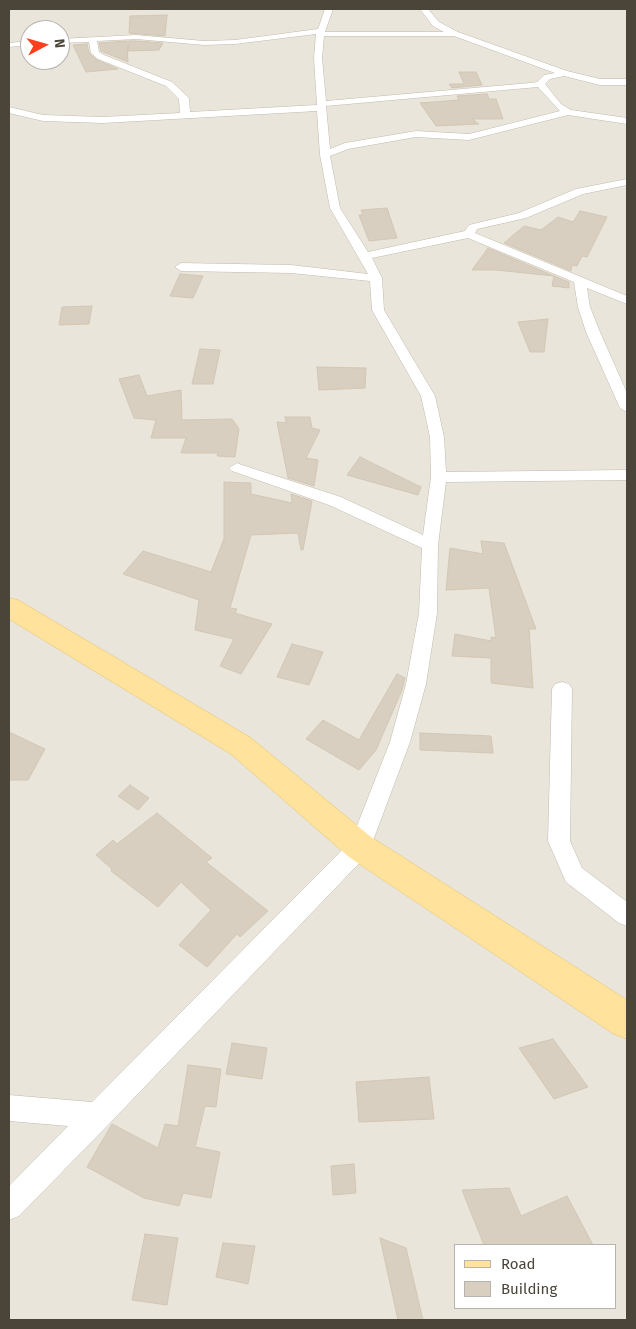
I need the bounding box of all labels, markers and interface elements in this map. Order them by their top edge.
north arrow [20,20,70,70]
text: N [50,38,68,49]
legend [454,1244,616,1309]
text: Road [501,1255,536,1273]
text: Building [501,1280,557,1298]

